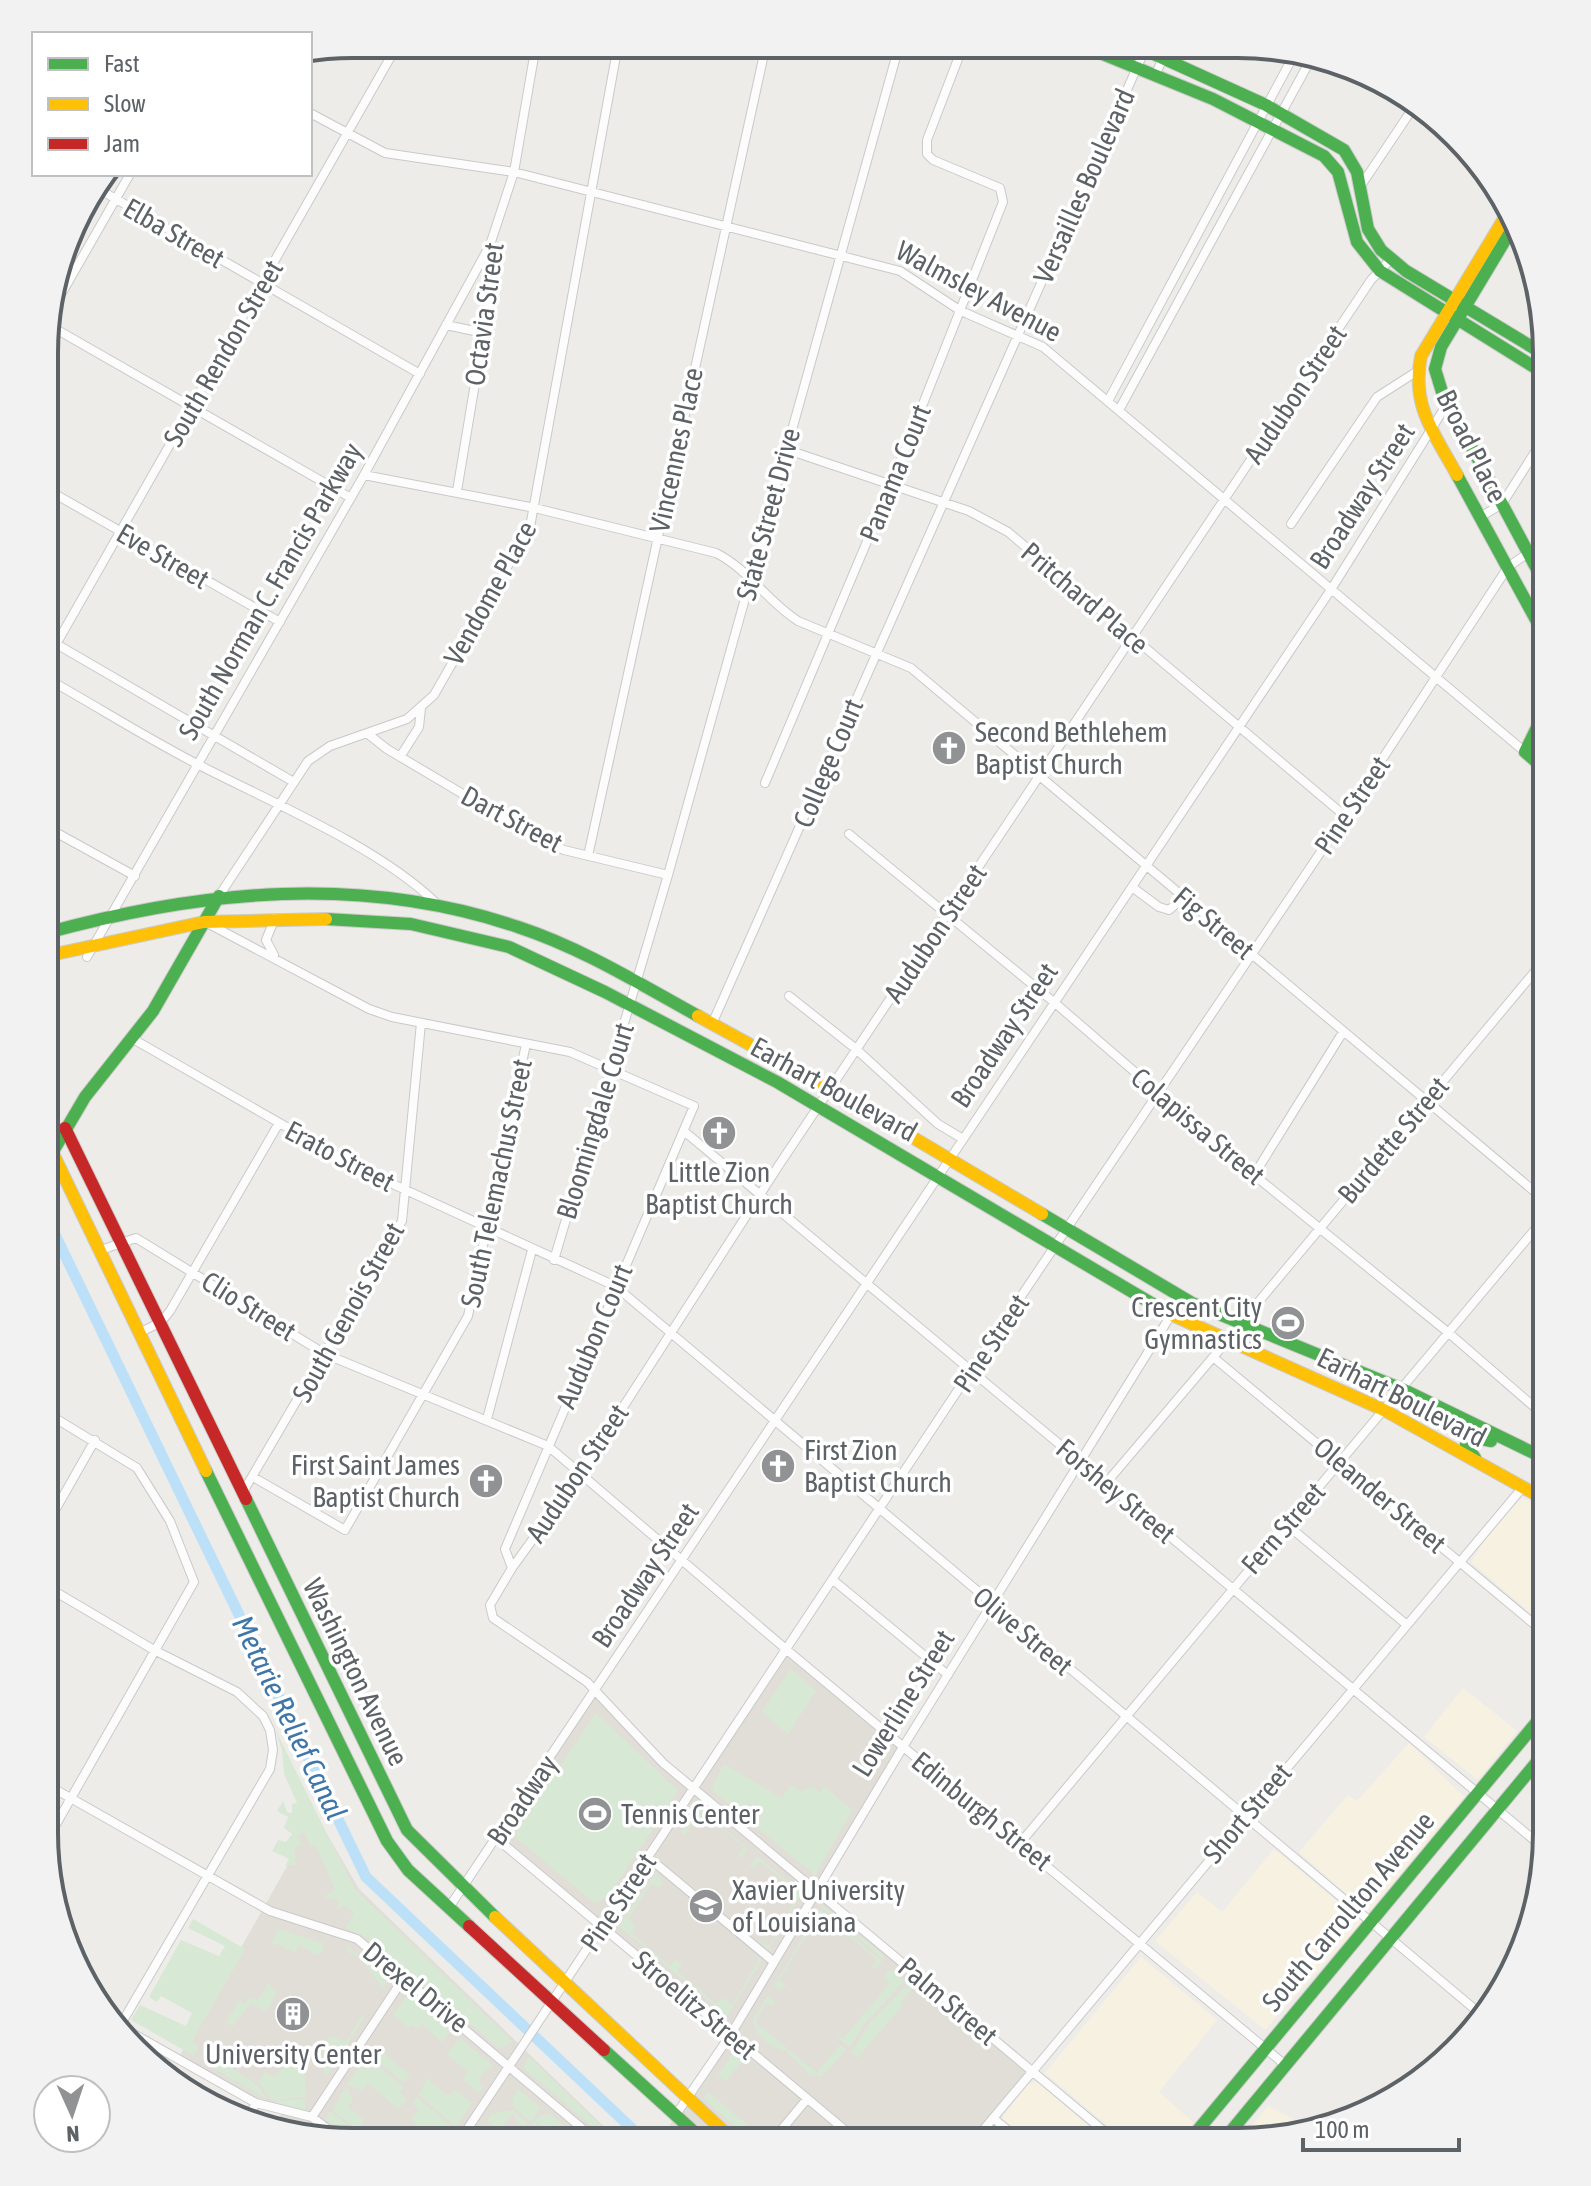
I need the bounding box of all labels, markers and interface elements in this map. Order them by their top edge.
legend [32,32,312,176]
text: Fast [104,50,140,77]
street label: Versailles Boulevard [1027,84,1141,288]
text: Slow [104,90,146,117]
text: Jam [104,130,140,157]
street label: Elba Street [118,191,230,275]
street label: Walmsley Avenue [891,234,1067,348]
street label: Octavia Street [458,240,510,388]
street label: South Rendon Street [157,254,289,452]
street label: Audubon Street [1237,319,1353,469]
street label: Vincennes Place [643,365,709,535]
street label: Broad Place [1430,384,1514,508]
street label: Panama Court [853,400,937,546]
street label: Broadway Street [1303,417,1421,575]
street label: State Street Drive [730,424,806,604]
street label: South Norman C. Francis Parkway [172,437,368,745]
street label: Vendome Place [437,515,543,671]
street label: Eve Street [111,517,215,595]
street label: Pritchard Place [1015,536,1155,660]
street label: College Court [787,694,869,832]
place label: Second Bethlehem Baptist Church [975,716,1167,780]
church icon: Second Bethlehem Baptist Church [930,729,968,767]
street label: Pine Street [1308,750,1396,860]
street label: Dart Street [456,779,568,859]
street label: Audubon Street [877,858,993,1008]
street label: Fig Street [1167,880,1261,966]
street label: Broadway Street [944,957,1064,1113]
street label: Bloomingdale Court [550,1019,640,1223]
street label: Earhart Boulevard [745,1030,923,1148]
street label: South Telemachus Street [454,1056,538,1310]
street label: Colapissa Street [1125,1061,1271,1191]
street label: Burdette Street [1331,1070,1455,1210]
street label: Erato Street [280,1114,400,1198]
church icon: Little Zion Baptist Church [700,1114,738,1152]
place label: Little Zion Baptist Church [645,1156,793,1220]
street label: South Genois Street [286,1217,410,1407]
street label: Audubon Court [549,1259,639,1413]
street label: Clio Street [196,1265,302,1347]
street label: Pine Street [947,1288,1035,1398]
place label: Crescent City Gymnastics [1131,1291,1262,1355]
sports icon: Crescent City Gymnastics [1269,1304,1307,1342]
street label: Earhart Boulevard [1312,1341,1492,1453]
street label: Audubon Street [519,1398,635,1548]
street label: Oleander Street [1308,1431,1452,1559]
street label: Forshey Street [1050,1432,1182,1550]
place label: First Zion Baptist Church [804,1434,952,1498]
church icon: First Zion Baptist Church [759,1447,797,1485]
place label: First Saint James Baptist Church [291,1449,460,1513]
church icon: First Saint James Baptist Church [467,1462,505,1500]
street label: Fern Street [1235,1476,1331,1580]
street label: Broadway Street [585,1497,705,1653]
street label: Washington Avenue [297,1573,415,1771]
street label: Olive Street [967,1580,1079,1682]
water label: Metarie Relief Canal [226,1610,354,1825]
street label: Lowerline Street [845,1624,961,1782]
street label: Edinburgh Street [906,1745,1058,1877]
street label: Broadway [480,1749,564,1851]
street label: Short Street [1196,1757,1298,1869]
sports icon: Tennis Center [576,1795,614,1833]
place label: Tennis Center [621,1798,760,1830]
street label: South Carrollton Avenue [1255,1805,1441,2017]
street label: Pine Street [574,1847,662,1957]
place label: Xavier University of Louisiana [732,1874,905,1938]
school or university icon: Xavier University of Louisiana [687,1887,725,1925]
street label: Drexel Drive [357,1935,475,2039]
street label: Stroelitz Street [627,1944,763,2066]
street label: Palm Street [892,1950,1004,2052]
building icon: University Center [274,1995,312,2033]
place label: University Center [205,2038,382,2070]
north arrow [32,2074,112,2154]
scale bar [1303,2102,1459,2152]
text: 100 m [1315,2116,1369,2143]
text: N [66,2121,80,2147]

